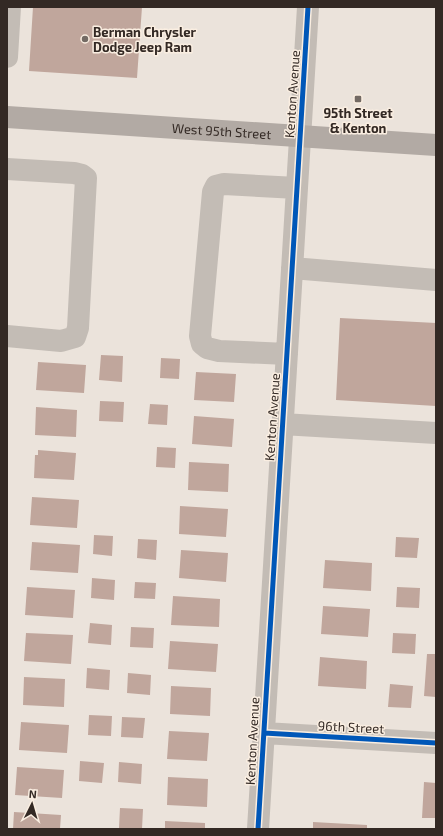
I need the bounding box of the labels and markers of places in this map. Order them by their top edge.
place label: Berman Chrysler Dodge Jeep Ram [93,24,197,55]
marker: Berman Chrysler Dodge Jeep Ram [80,34,90,44]
marker: 95th Street & Kenton [353,94,363,104]
place label: 95th Street & Kenton [323,105,393,136]

